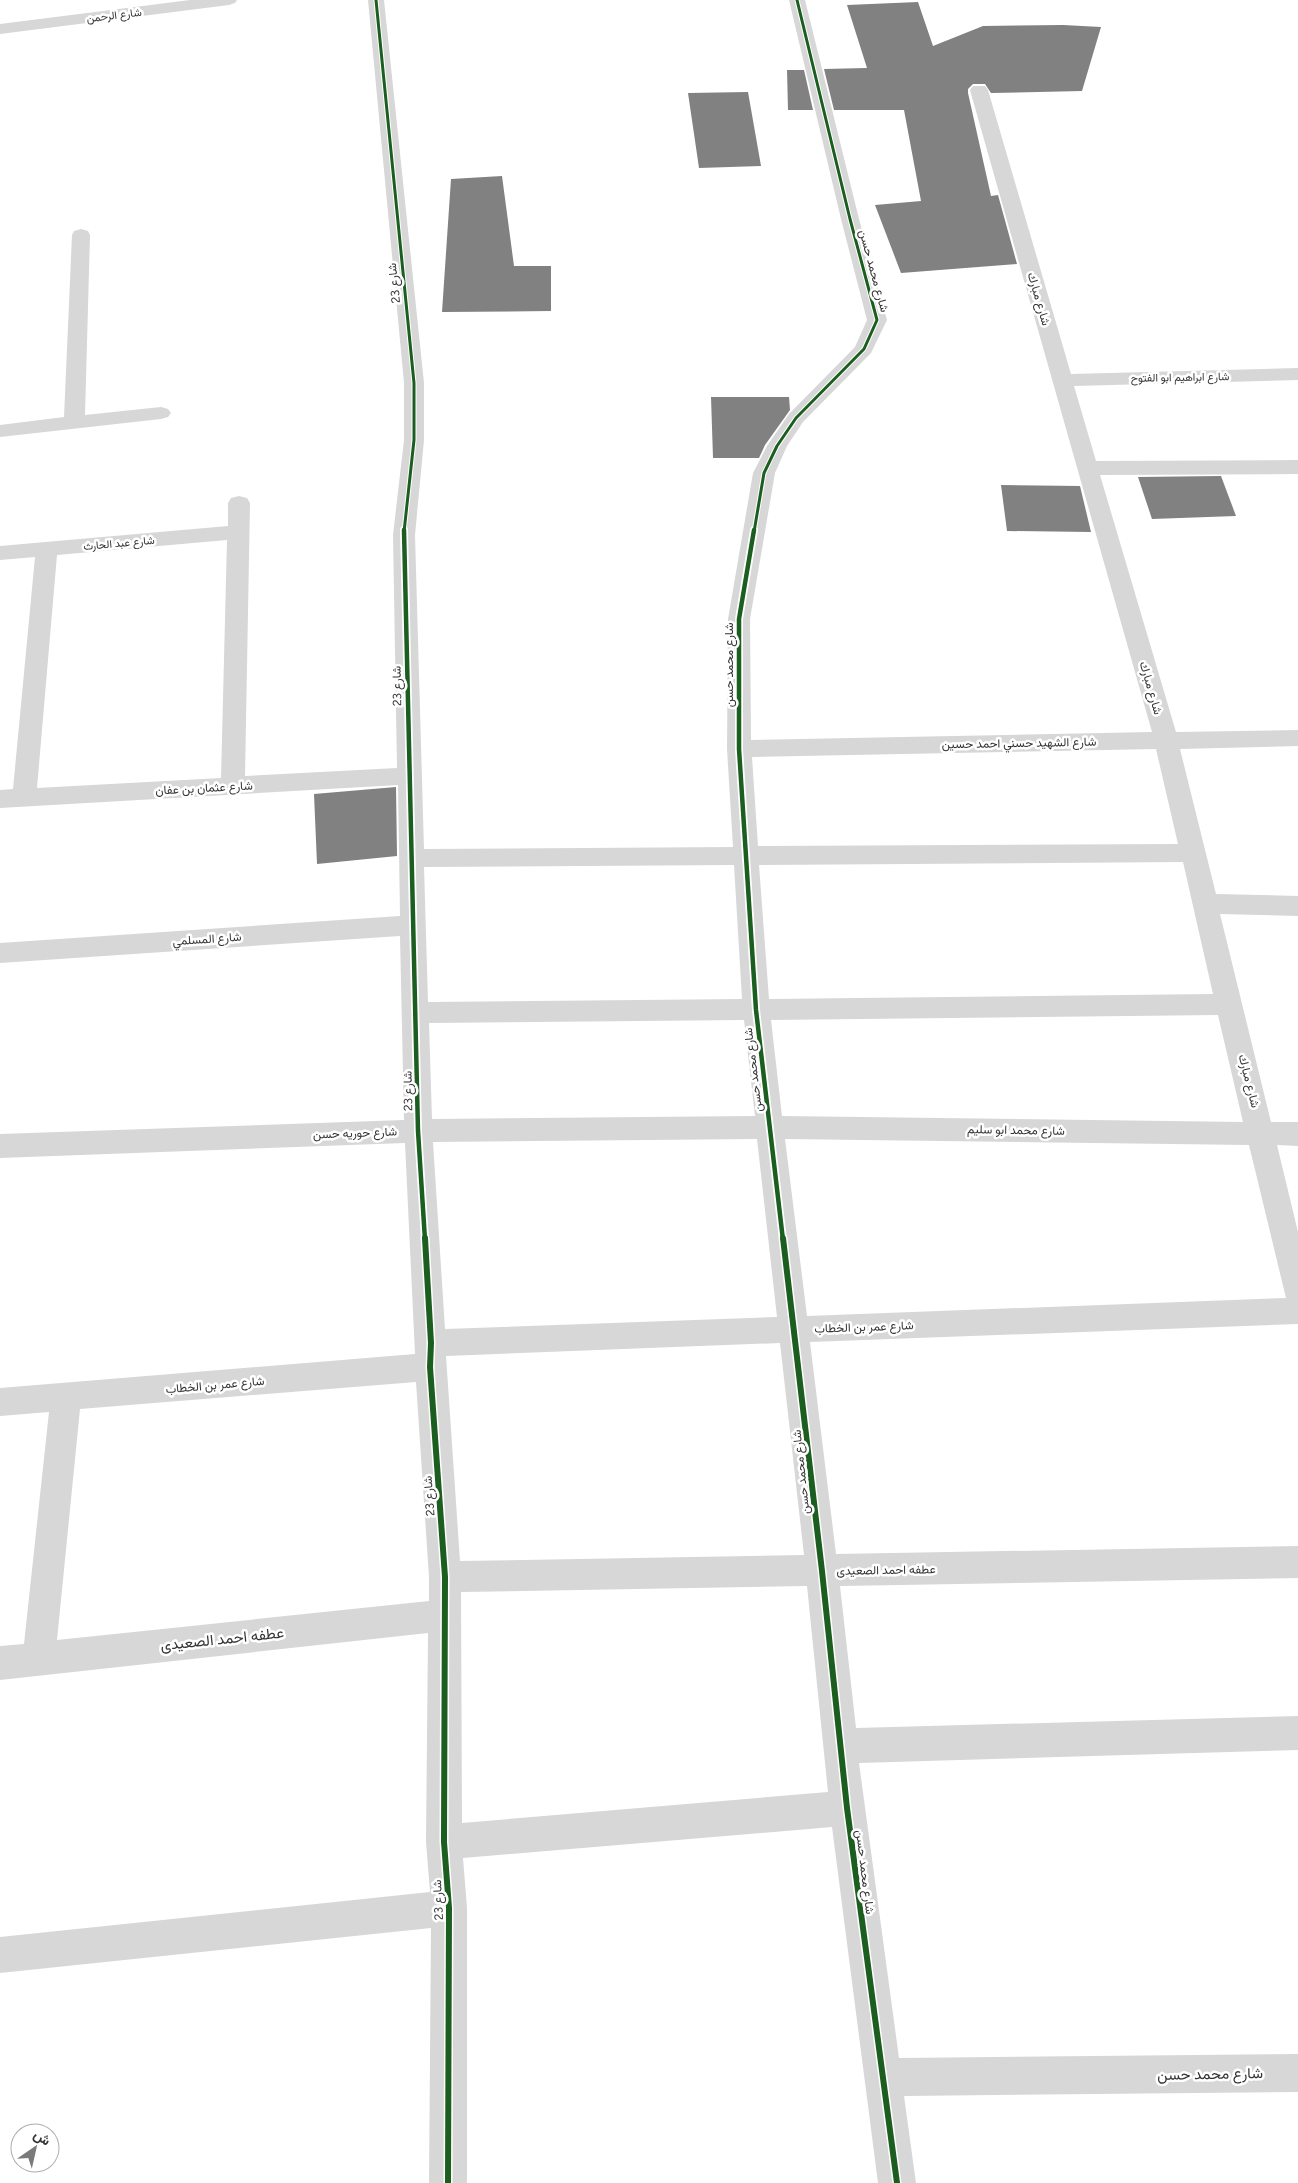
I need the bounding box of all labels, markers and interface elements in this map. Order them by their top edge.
street label: شارع الرحمن [86,6,143,26]
street label: شارع محمد حسن [854,228,892,314]
street label: شارع 23 [385,262,405,304]
street label: شارع مبارك [1023,271,1053,328]
street label: شارع ابراهيم ابو الفتوح [1130,370,1230,386]
street label: شارع عبد الحارث [83,534,156,554]
street label: شارع محمد حسن [722,623,738,707]
street label: شارع مبارك [1135,660,1165,717]
street label: شارع 23 [390,666,406,706]
street label: شارع الشهيد حسني احمد حسين [942,735,1097,754]
street label: شارع عثمان بن عفان [155,778,253,800]
street label: شارع المسلمي [172,930,242,951]
street label: شارع محمد حسن [741,1027,767,1113]
street label: شارع مبارك [1234,1053,1262,1110]
street label: شارع 23 [401,1071,417,1111]
street label: شارع محمد ابو سليم [967,1122,1065,1140]
street label: شارع حوريه حسن [313,1125,397,1143]
street label: شارع عمر بن الخطاب [814,1318,914,1338]
street label: شارع عمر بن الخطاب [165,1374,265,1398]
street label: شارع محمد حسن [790,1429,814,1515]
street label: شارع 23 [421,1475,439,1517]
street label: عطفه احمد الصعيدى [836,1562,936,1579]
street label: عطفه احمد الصعيدى [159,1624,285,1655]
street label: شارع محمد حسن [851,1829,877,1915]
street label: شارع 23 [430,1879,448,1921]
street label: شارع محمد حسن [1157,2064,1263,2086]
north arrow [10,2123,60,2173]
text: ش [30,2126,54,2149]

